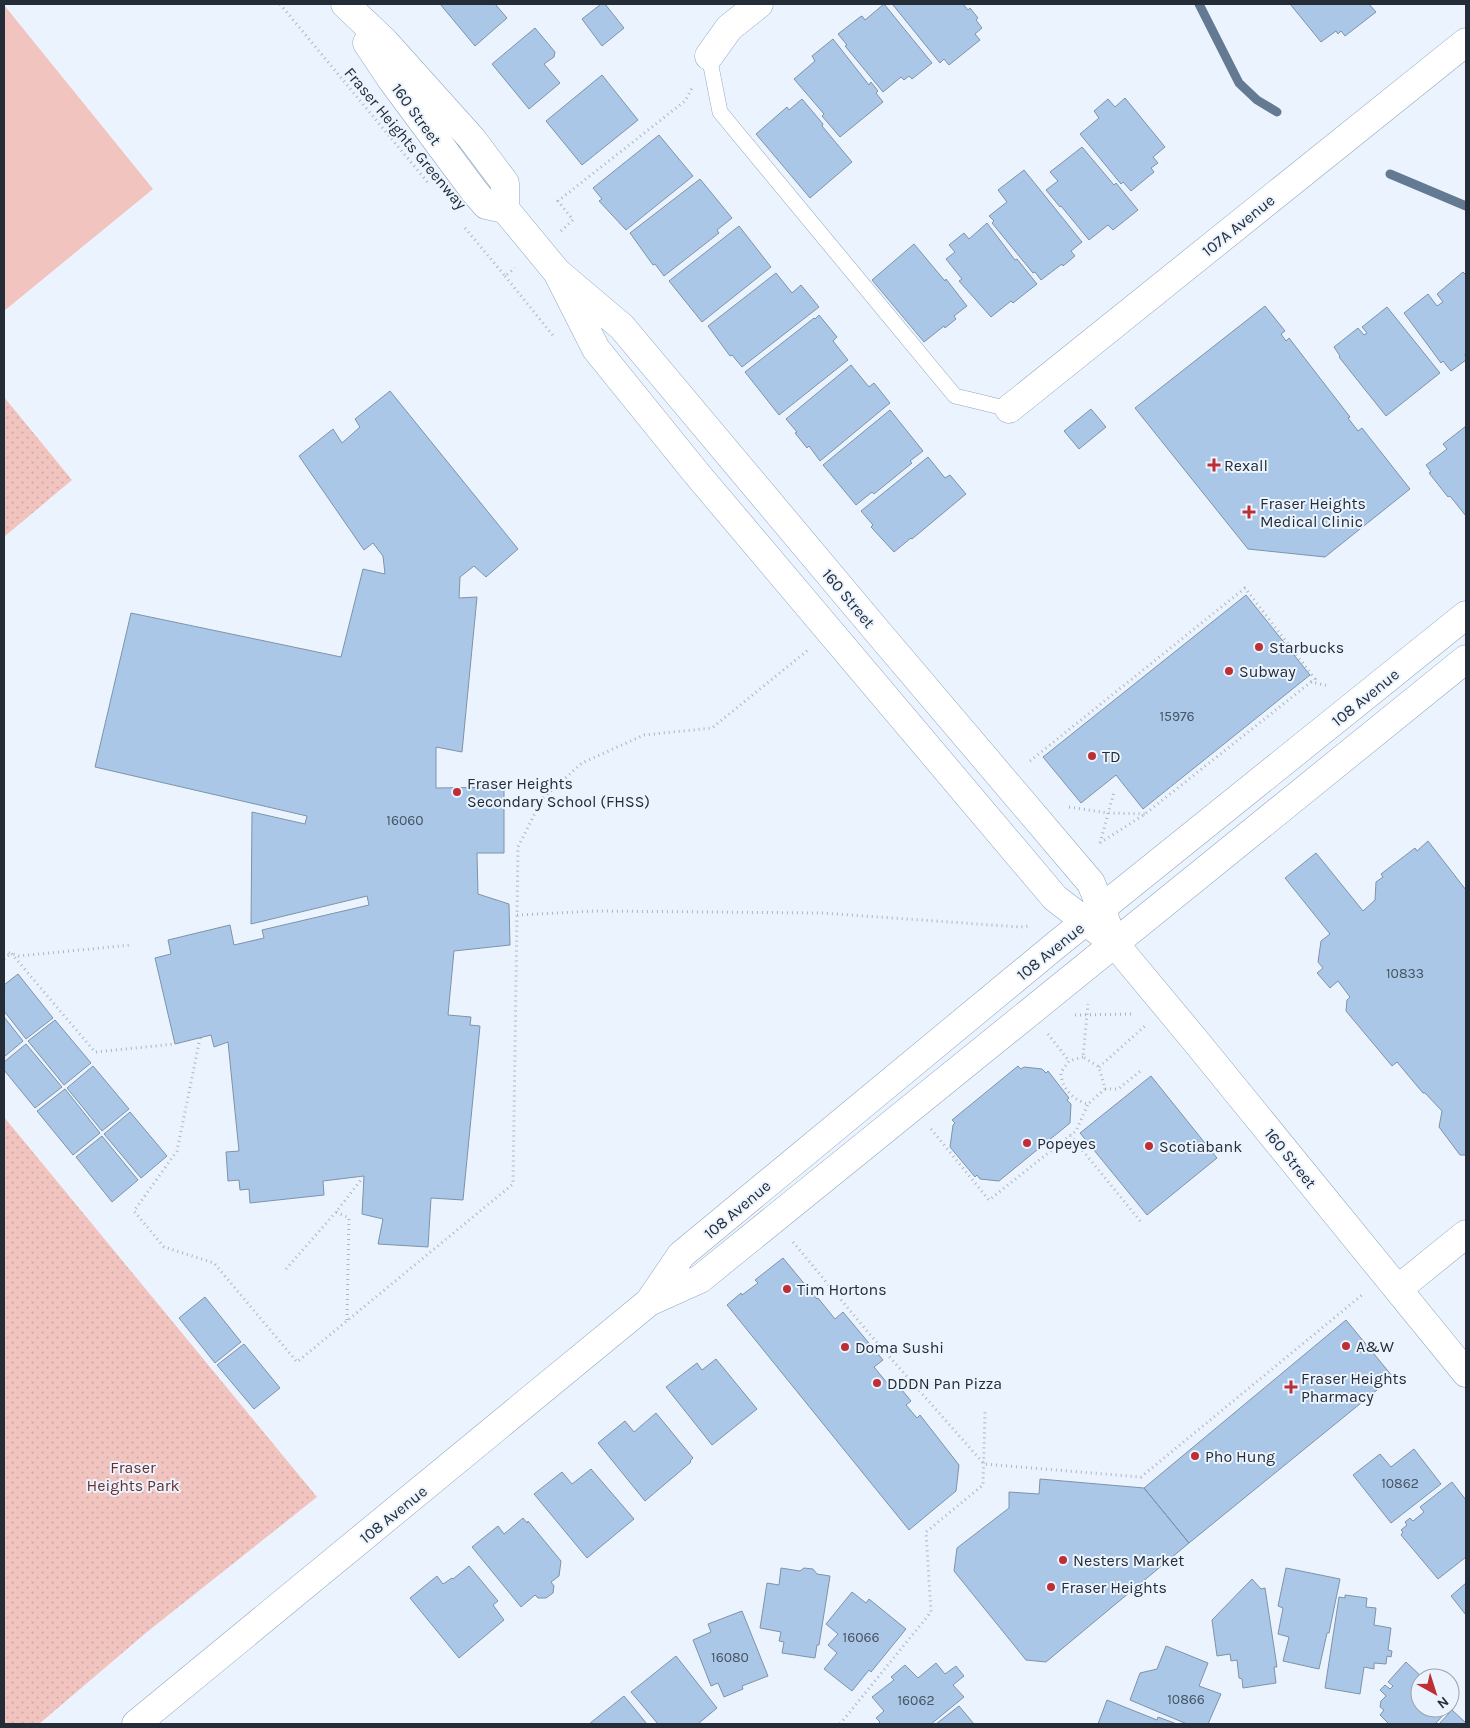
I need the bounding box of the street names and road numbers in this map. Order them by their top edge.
street label: Fraser Heights Greenway [341,63,471,214]
street label: 160 Street [388,80,445,149]
street label: 107A Avenue [1198,190,1278,260]
street label: 160 Street [818,565,879,632]
street label: 108 Avenue [1328,664,1403,730]
street label: 108 Avenue [1013,918,1088,984]
street label: 160 Street [1261,1124,1321,1192]
street label: 108 Avenue [700,1176,774,1243]
street label: 108 Avenue [356,1481,431,1547]

